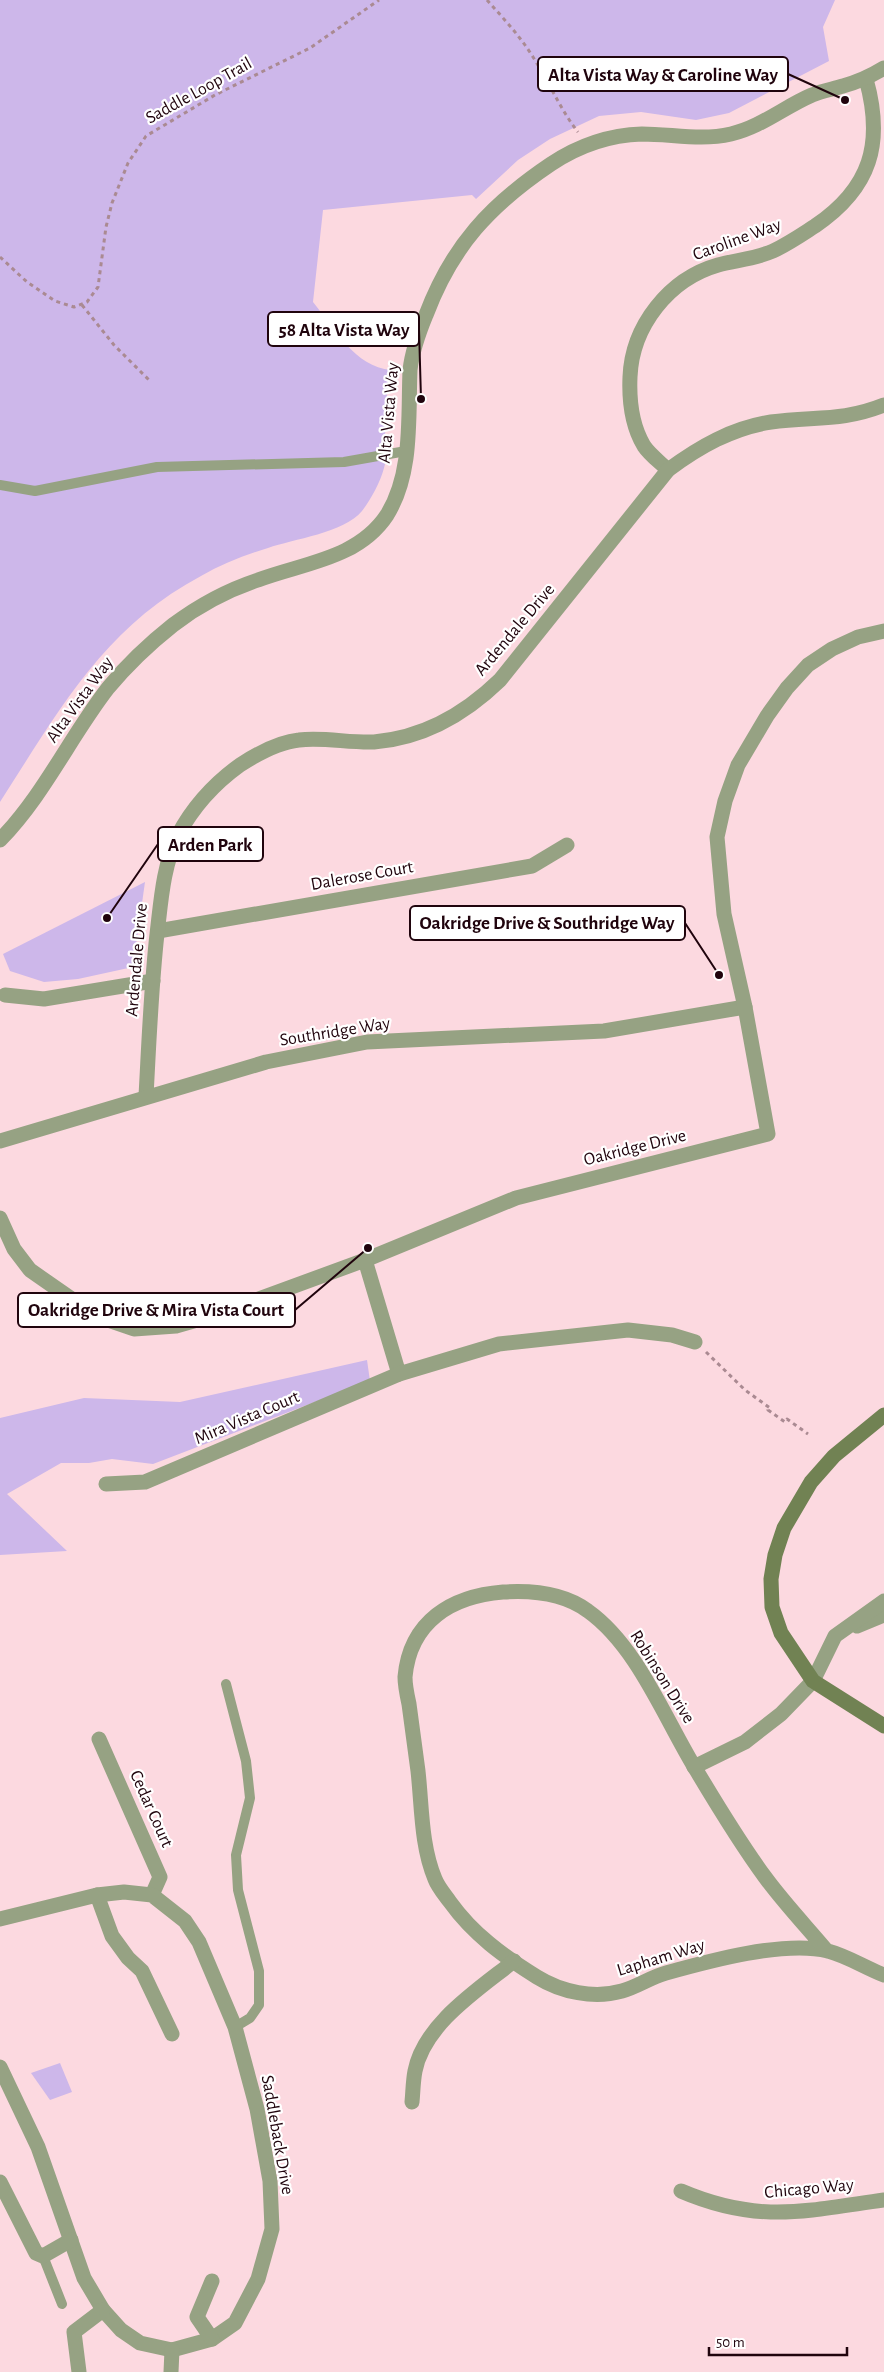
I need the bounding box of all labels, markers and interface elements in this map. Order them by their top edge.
street label: Saddle Loop Trail [143,54,255,128]
callout: Alta Vista Way & Caroline Way [538,57,788,91]
text: Alta Vista Way & Caroline Way [548,66,778,85]
street label: Caroline Way [691,216,784,264]
callout: 58 Alta Vista Way [268,312,419,346]
text: 58 Alta Vista Way [279,321,410,340]
street label: Alta Vista Way [376,362,402,464]
street label: Ardendale Drive [472,581,558,679]
street label: Alta Vista Way [43,654,117,746]
callout: Arden Park [158,827,263,861]
text: Arden Park [168,836,253,855]
street label: Dalerose Court [309,858,415,894]
street label: Ardendale Drive [123,903,151,1017]
callout: Oakridge Drive & Southridge Way [410,906,685,940]
text: Oakridge Drive & Southridge Way [419,914,675,933]
street label: Southridge Way [279,1014,392,1050]
street label: Oakridge Drive [582,1127,688,1169]
callout: Oakridge Drive & Mira Vista Court [18,1293,295,1327]
text: Oakridge Drive & Mira Vista Court [28,1301,285,1320]
street label: Mira Vista Court [192,1388,302,1448]
street label: Robinson Drive [626,1627,698,1727]
street label: Cedar Court [126,1768,176,1850]
street label: Lapham Way [615,1936,707,1980]
street label: Saddleback Drive [258,2074,296,2196]
street label: Chicago Way [764,2176,855,2202]
scale bar [709,2324,846,2356]
text: 50 m [716,2335,745,2350]

